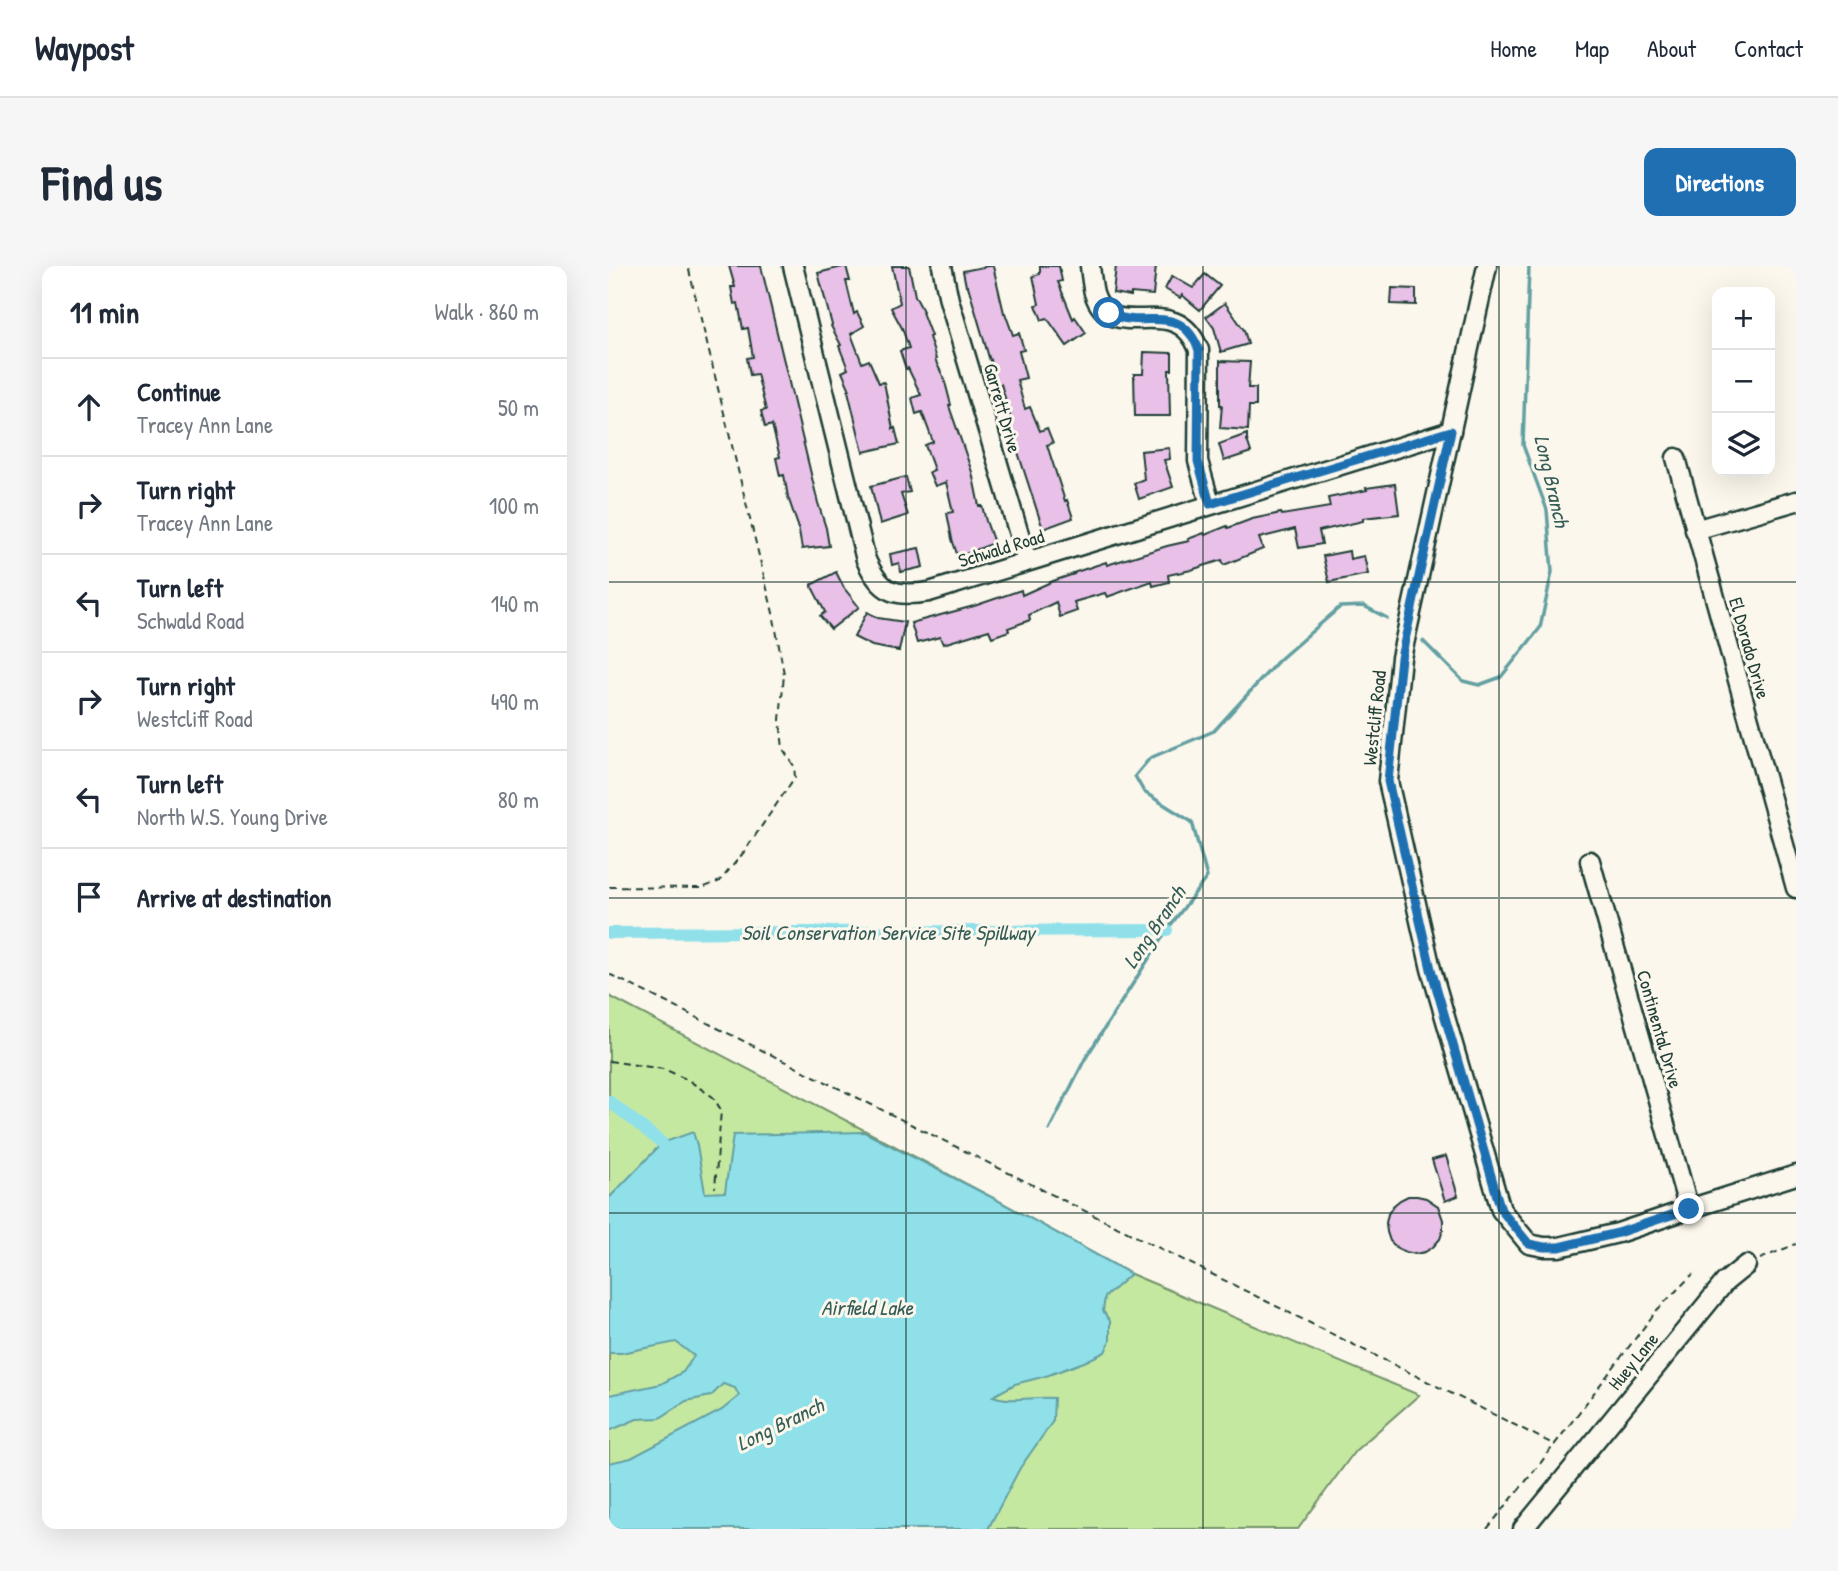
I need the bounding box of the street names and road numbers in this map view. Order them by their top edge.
street label: Garrett Drive [978,360,1028,456]
street label: Schwald Road [955,522,1048,573]
street label: El Dorado Drive [1723,594,1777,702]
street label: Westcliff Road [1356,669,1392,767]
street label: Continental Drive [1631,967,1689,1091]
street label: Huey Lane [1602,1326,1664,1395]

